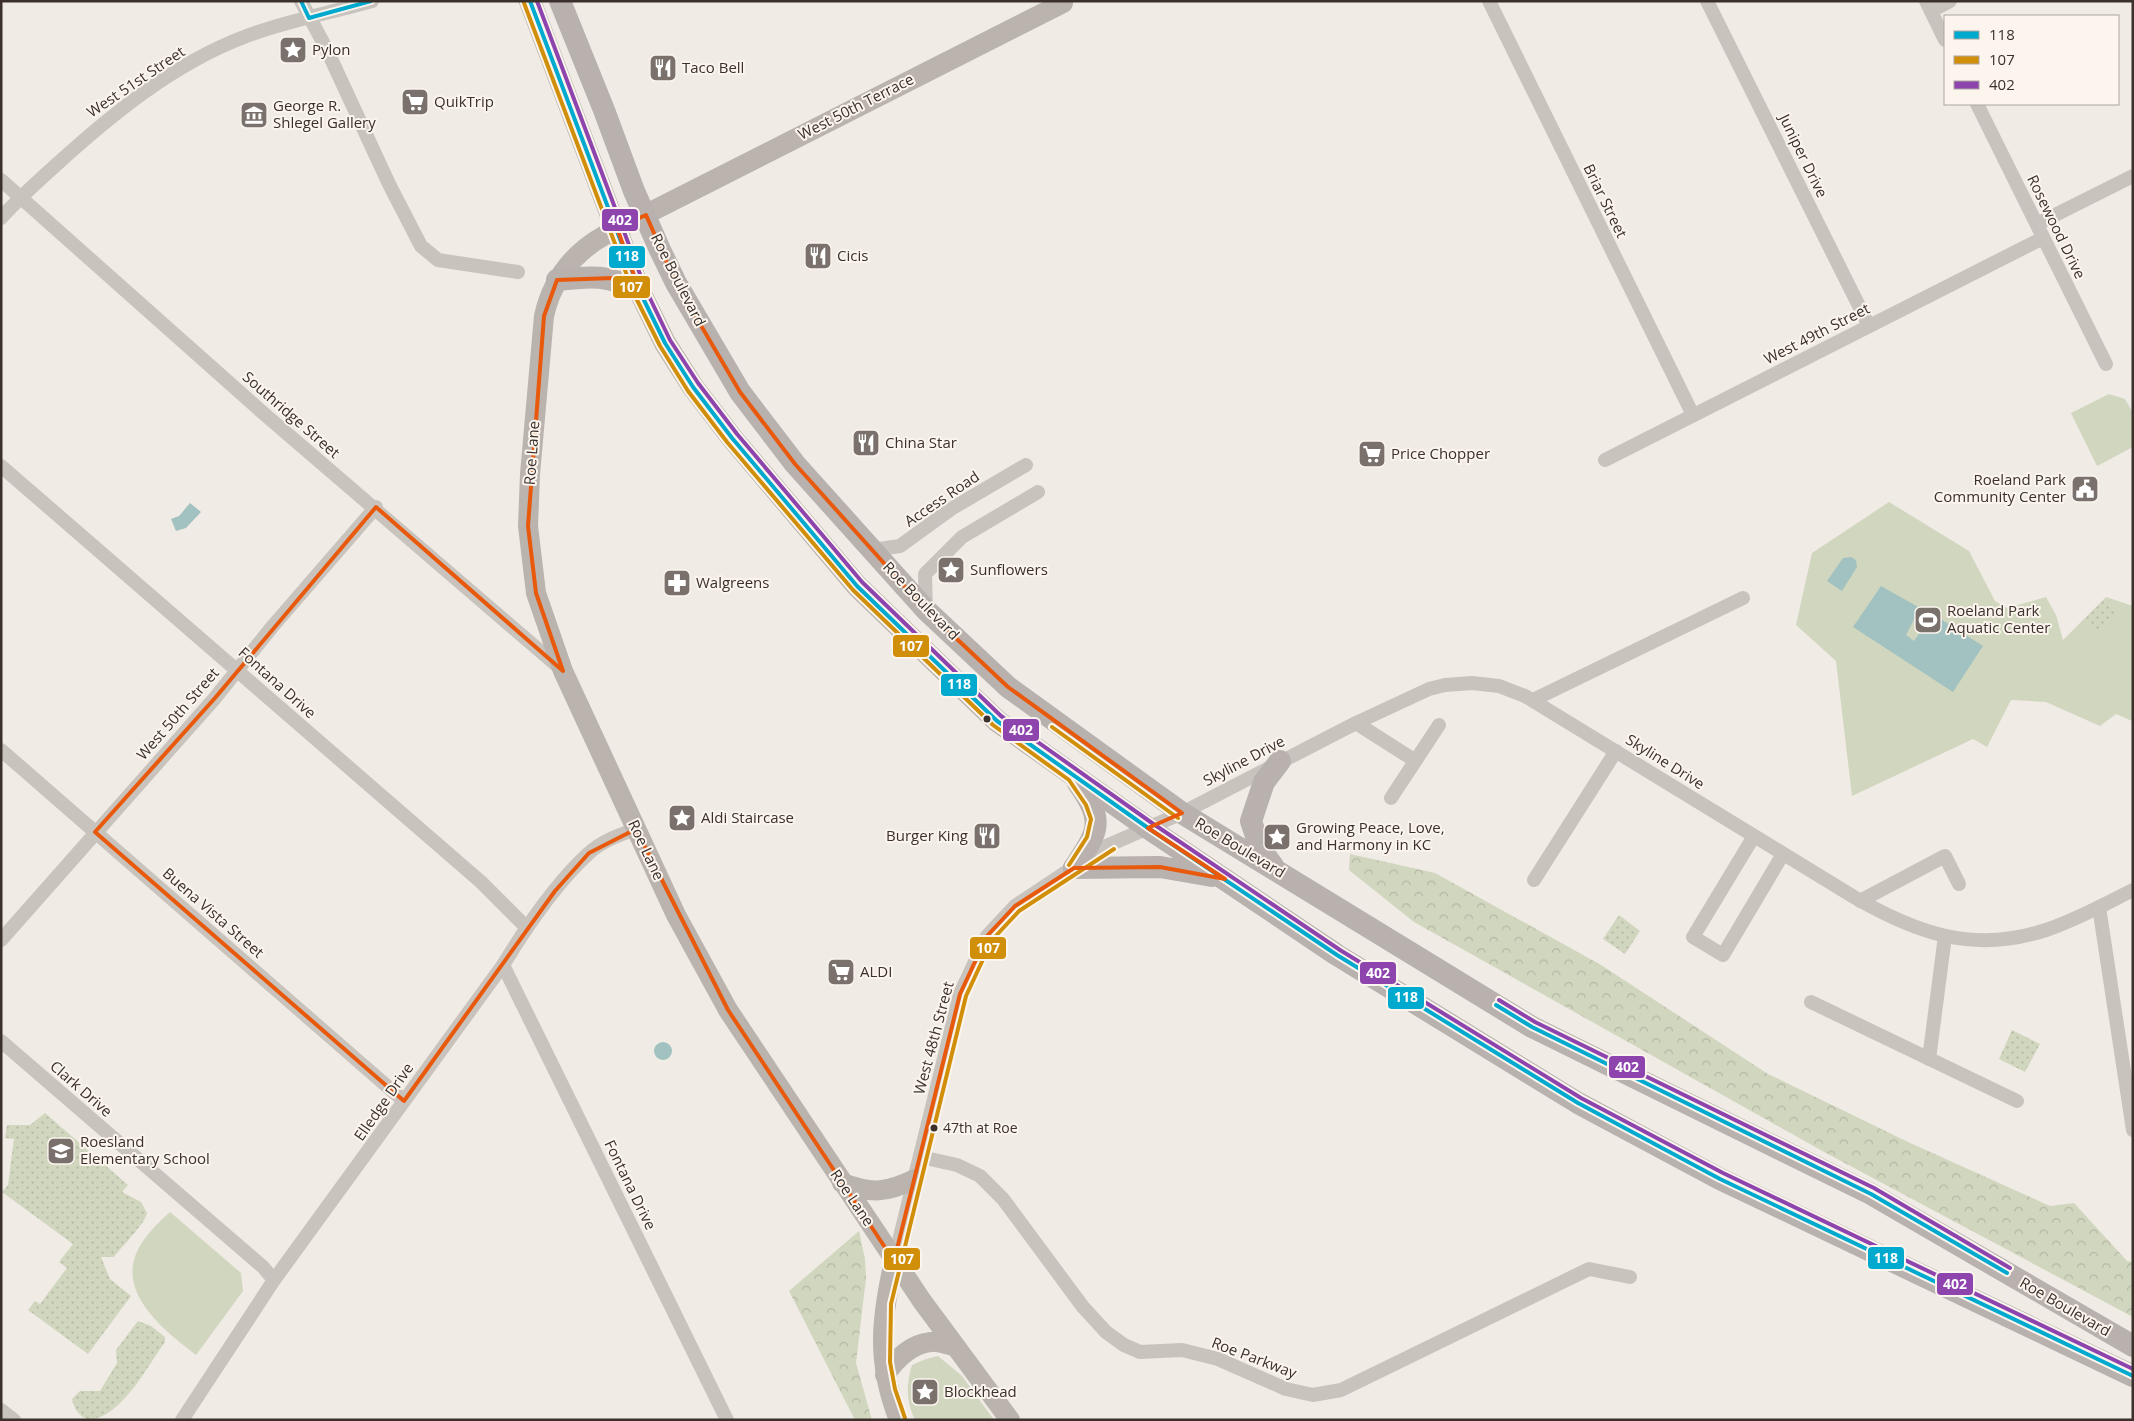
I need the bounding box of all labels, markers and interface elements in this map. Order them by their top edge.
legend [1944,15,2119,105]
text: 118 [1989,24,2015,44]
place icon: Pylon [278,35,308,65]
place label: Pylon [312,39,351,59]
street label: West 51st Street [83,41,188,121]
text: 107 [1989,49,2015,69]
restaurant icon: Taco Bell [648,53,678,83]
place label: Taco Bell [682,57,744,77]
street label: West 50th Terrace [794,68,917,144]
text: 402 [1989,74,2015,94]
supermarket icon: QuikTrip [400,87,430,117]
place label: QuikTrip [434,91,494,111]
place label: George R. Shlegel Gallery [273,95,376,132]
museum icon: George R. Shlegel Gallery [239,100,269,130]
street label: Juniper Drive [1774,109,1833,201]
street label: Briar Street [1579,160,1632,241]
street label: Rosewood Drive [2023,171,2091,282]
line badge: 402 [601,208,639,232]
text: 402 [608,210,632,229]
street label: Roe Boulevard [647,230,711,329]
restaurant icon: Cicis [803,241,833,271]
line badge: 118 [608,245,646,269]
place label: Cicis [837,245,868,265]
text: 118 [615,246,639,265]
line badge: 107 [612,275,651,299]
text: 107 [619,277,643,296]
street label: West 49th Street [1760,298,1873,368]
street label: Southridge Street [239,367,344,462]
street label: Roe Lane [519,420,543,486]
restaurant icon: China Star [851,428,881,458]
place label: China Star [885,432,957,452]
supermarket icon: Price Chopper [1357,439,1387,469]
place label: Price Chopper [1391,443,1490,463]
street label: Access Road [900,466,983,531]
place label: Roeland Park Community Center [1934,469,2066,506]
public building icon: Roeland Park Community Center [2070,474,2100,504]
place icon: Sunflowers [936,555,966,585]
street label: Roe Boulevard [879,557,964,644]
place label: Sunflowers [970,559,1048,579]
pharmacy icon: Walgreens [662,568,692,598]
place label: Walgreens [696,572,769,592]
place label: Roeland Park Aquatic Center [1947,600,2050,637]
sports icon: Roeland Park Aquatic Center [1913,605,1943,635]
line badge: 107 [892,634,930,658]
text: 107 [899,636,923,655]
street label: Fontana Drive [235,642,321,722]
street label: West 50th Street [132,663,223,764]
line badge: 118 [940,673,978,697]
text: 118 [947,674,971,693]
unlabelled marker [982,714,992,724]
line badge: 402 [1002,718,1040,742]
text: 402 [1009,720,1033,739]
street label: Skyline Drive [1622,729,1709,793]
street label: Skyline Drive [1199,730,1288,790]
place icon: Aldi Staircase [667,803,697,833]
place label: Aldi Staircase [701,807,794,827]
street label: Roe Boulevard [1192,812,1289,882]
street label: Roe Lane [624,816,670,883]
place label: Growing Peace, Love, and Harmony in KC [1296,817,1445,854]
restaurant icon: Burger King [972,821,1002,851]
place icon: Growing Peace, Love, and Harmony in KC [1262,822,1292,852]
place label: Burger King [886,825,968,845]
street label: Buena Vista Street [159,863,269,962]
line badge: 107 [969,936,1007,960]
text: 107 [976,938,1000,957]
supermarket icon: ALDI [826,957,856,987]
place label: ALDI [860,961,892,981]
line badge: 402 [1359,961,1397,985]
text: 402 [1366,963,1390,982]
street label: West 48th Street [908,979,958,1096]
line badge: 118 [1387,986,1425,1010]
text: 118 [1394,987,1418,1006]
line badge: 402 [1608,1055,1646,1079]
street label: Clark Drive [46,1056,117,1121]
text: 402 [1615,1057,1639,1076]
street label: Elledge Drive [349,1059,417,1144]
place label: 47th at Roe [943,1118,1018,1137]
marker: 47th at Roe [929,1123,939,1133]
place label: Roesland Elementary School [80,1131,210,1168]
school or university icon: Roesland Elementary School [46,1136,76,1166]
street label: Fontana Drive [600,1136,661,1233]
street label: Roe Lane [827,1165,879,1230]
line badge: 118 [1867,1246,1905,1270]
line badge: 107 [883,1247,921,1271]
text: 118 [1874,1248,1898,1267]
text: 107 [890,1249,914,1268]
line badge: 402 [1936,1272,1974,1296]
street label: Roe Boulevard [2016,1272,2115,1340]
text: 402 [1943,1274,1967,1293]
street label: Roe Parkway [1209,1332,1300,1383]
place icon: Blockhead [910,1377,940,1407]
place label: Blockhead [944,1381,1017,1401]

